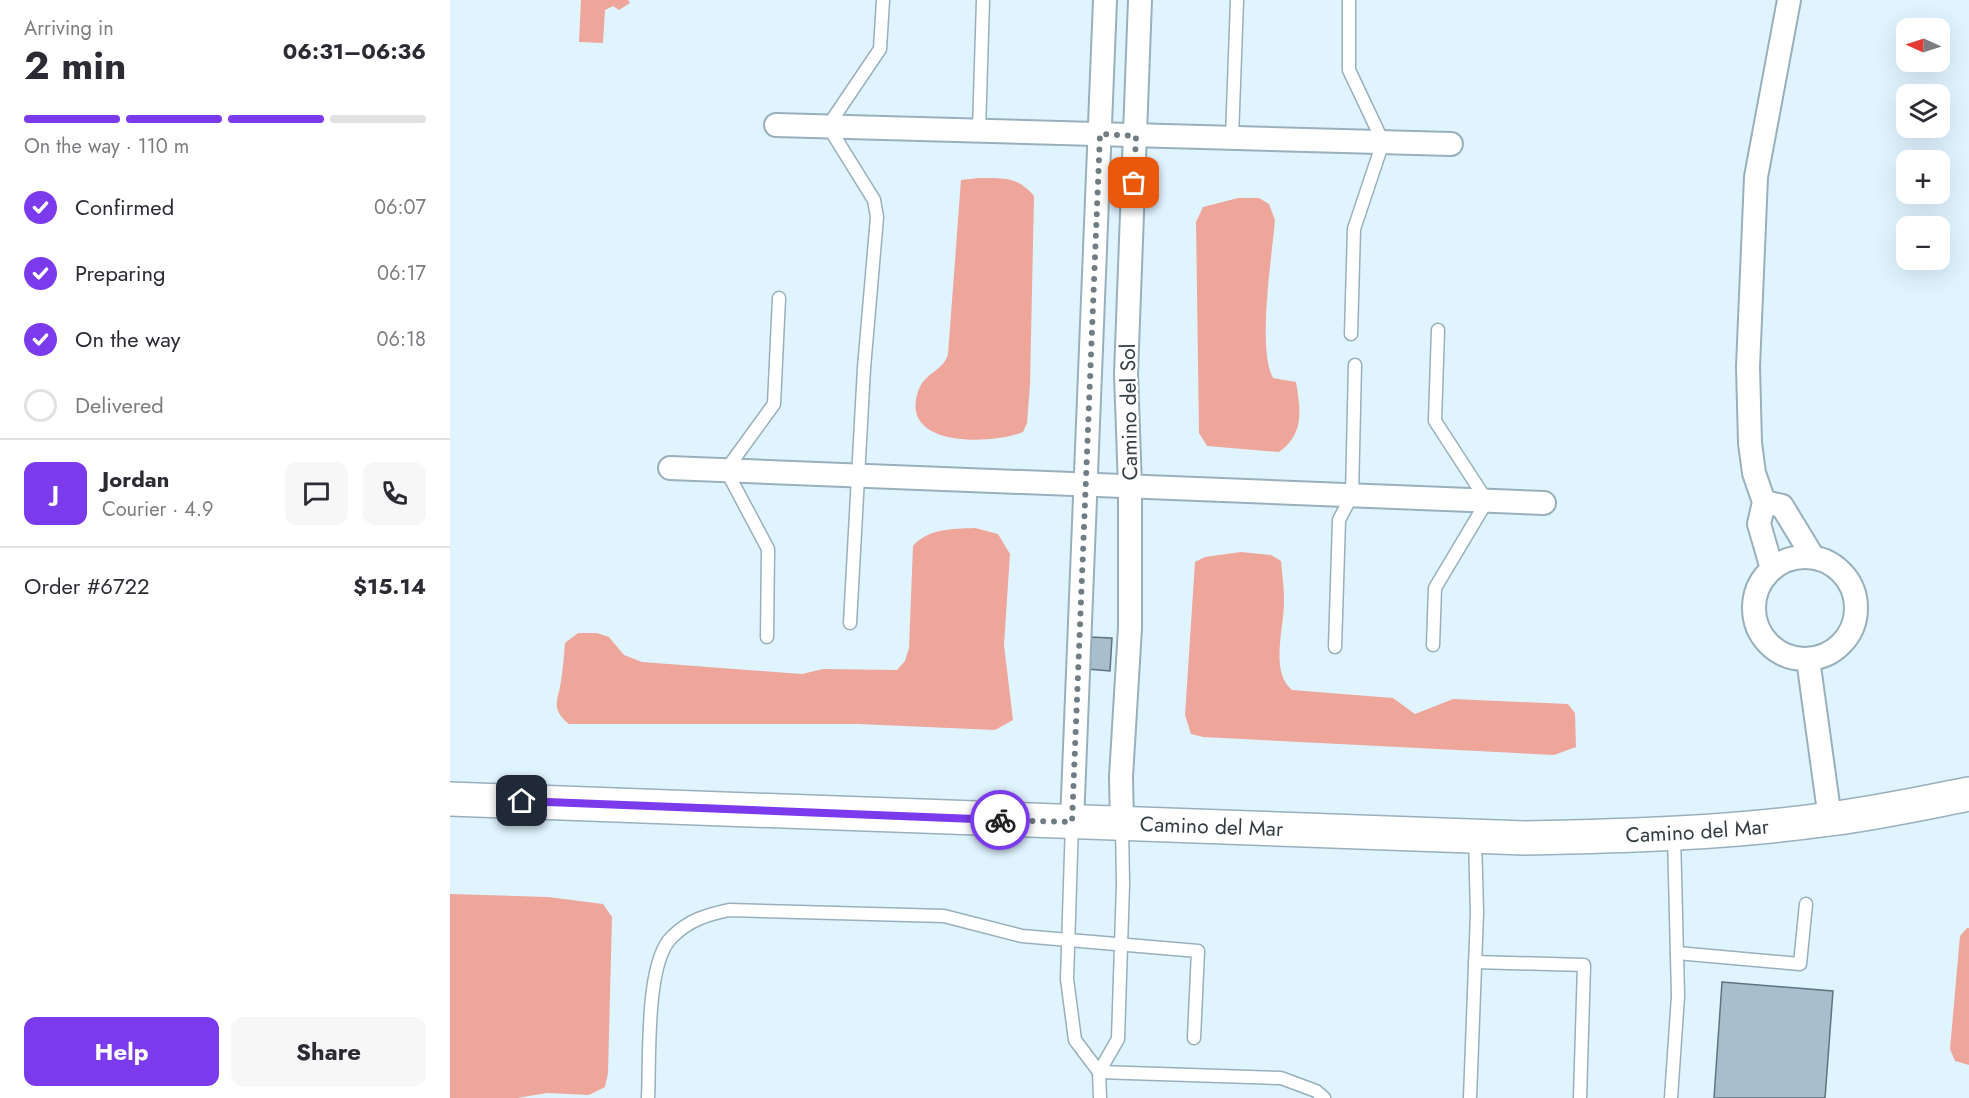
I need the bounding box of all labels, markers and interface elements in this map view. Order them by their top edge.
text: Arriving in [24,14,114,43]
north arrow [1896,18,1950,72]
map controls [1896,18,1950,270]
text: 06:31–06:36 [283,35,426,67]
text: 2 min [24,37,126,94]
button: layers [1896,84,1950,138]
text: On the way · 110 m [24,132,189,161]
button: + [1896,150,1950,204]
pin [1108,157,1159,208]
icon: bag [1117,166,1150,199]
icon: check [24,191,57,224]
text: Confirmed [75,191,174,223]
text: 06:07 [374,193,426,222]
button: − [1896,216,1950,270]
icon: check [24,257,57,290]
text: Preparing [75,257,166,289]
text: 06:17 [377,259,426,288]
icon: check [24,323,57,356]
text: On the way [75,323,180,355]
text: 06:18 [377,325,426,354]
street label: Camino del Sol [1113,343,1145,481]
text: Delivered [75,389,164,421]
button: chat [285,462,348,525]
button: phone [363,462,426,525]
text: Jordan [102,463,169,495]
text: J [52,477,59,509]
text: Courier · 4.9 [102,495,214,524]
text: Order #6722 [24,570,150,602]
text: $15.14 [353,570,426,602]
pin [496,775,547,826]
icon: home [505,784,538,817]
courier [970,790,1030,850]
icon: bike [984,804,1017,837]
street label: Camino del Mar [1139,809,1285,844]
street label: Camino del Mar [1625,811,1771,850]
button: Help [24,1017,219,1086]
button: Share [231,1017,426,1086]

